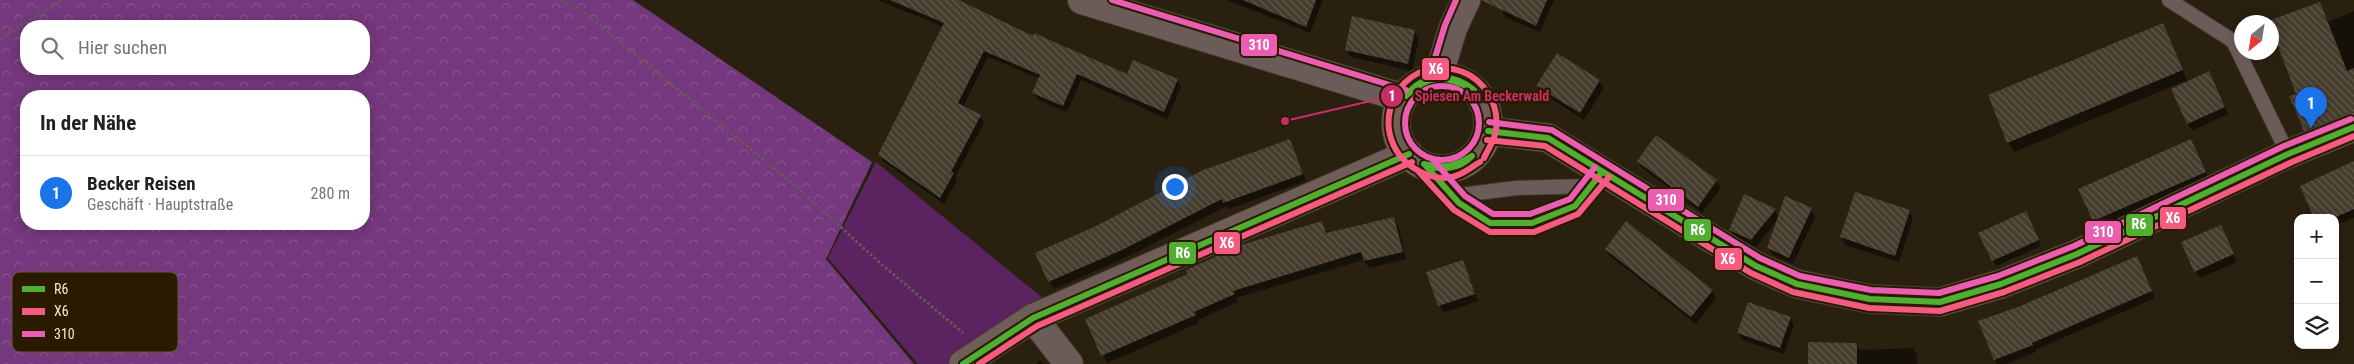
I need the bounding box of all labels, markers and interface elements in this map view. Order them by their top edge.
north arrow [2234,15,2279,60]
search box [20,20,370,75]
line badge: 310 [1240,33,1278,57]
icon: search [38,34,66,62]
text: Hier suchen [78,36,167,59]
text: 310 [1248,37,1270,53]
line badge: X6 [1421,57,1450,81]
text: X6 [1429,61,1443,77]
callout: Spiesen Am Beckerwald [1380,81,1559,110]
text: 1 [1388,87,1396,105]
pin: 1 [2295,87,2327,128]
text: Spiesen Am Beckerwald [1415,88,1549,104]
text: In der Nähe [40,111,136,135]
text: Becker Reisen [87,172,196,195]
your location [1162,174,1188,200]
text: 1 [52,184,60,203]
text: 280 m [311,184,350,203]
line badge: 310 [1647,188,1685,212]
text: 310 [1655,192,1677,208]
text: Geschäft · Hauptstraße [87,195,233,214]
line badge: X6 [2159,206,2187,230]
text: X6 [2166,210,2180,226]
line badge: R6 [2125,213,2154,237]
map controls [2294,214,2339,349]
button: + [2294,214,2339,259]
text: R6 [2132,216,2146,232]
line badge: R6 [1683,218,1712,242]
line badge: 310 [2084,220,2122,244]
text: R6 [1691,222,1705,238]
text: 310 [2092,224,2114,240]
line badge: X6 [1213,231,1241,255]
text: X6 [1220,235,1234,251]
line badge: R6 [1168,241,1197,265]
text: R6 [1176,245,1190,261]
line badge: X6 [1714,247,1743,271]
text: X6 [1721,251,1735,267]
button: − [2294,259,2339,304]
legend [12,272,178,352]
text: R6 [54,281,68,297]
text: X6 [54,303,69,319]
button: layers [2294,304,2339,349]
text: 310 [54,326,75,342]

